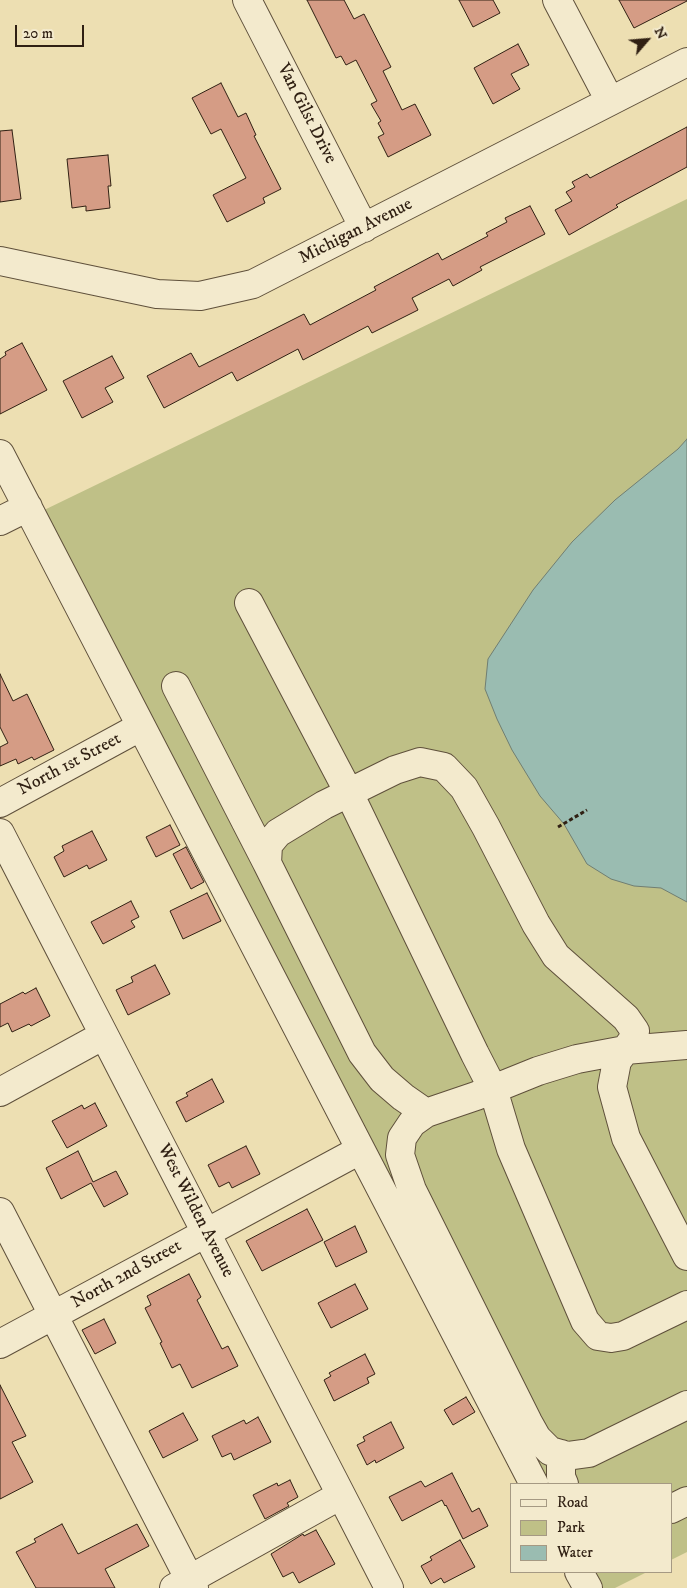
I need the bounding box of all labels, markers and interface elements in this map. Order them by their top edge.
scale bar [18,15,86,47]
north arrow [622,15,672,65]
text: 20 m [23,24,53,43]
text: N [650,24,671,42]
street label: Van Gilst Drive [272,60,340,168]
street label: Michigan Avenue [296,194,416,270]
street label: North 1st Street [15,729,125,801]
street label: West Wilden Avenue [152,1141,238,1281]
street label: North 2nd Street [68,1236,186,1314]
legend [510,1483,672,1573]
text: Road [557,1493,588,1512]
text: Park [557,1518,585,1537]
text: Water [557,1543,593,1562]

